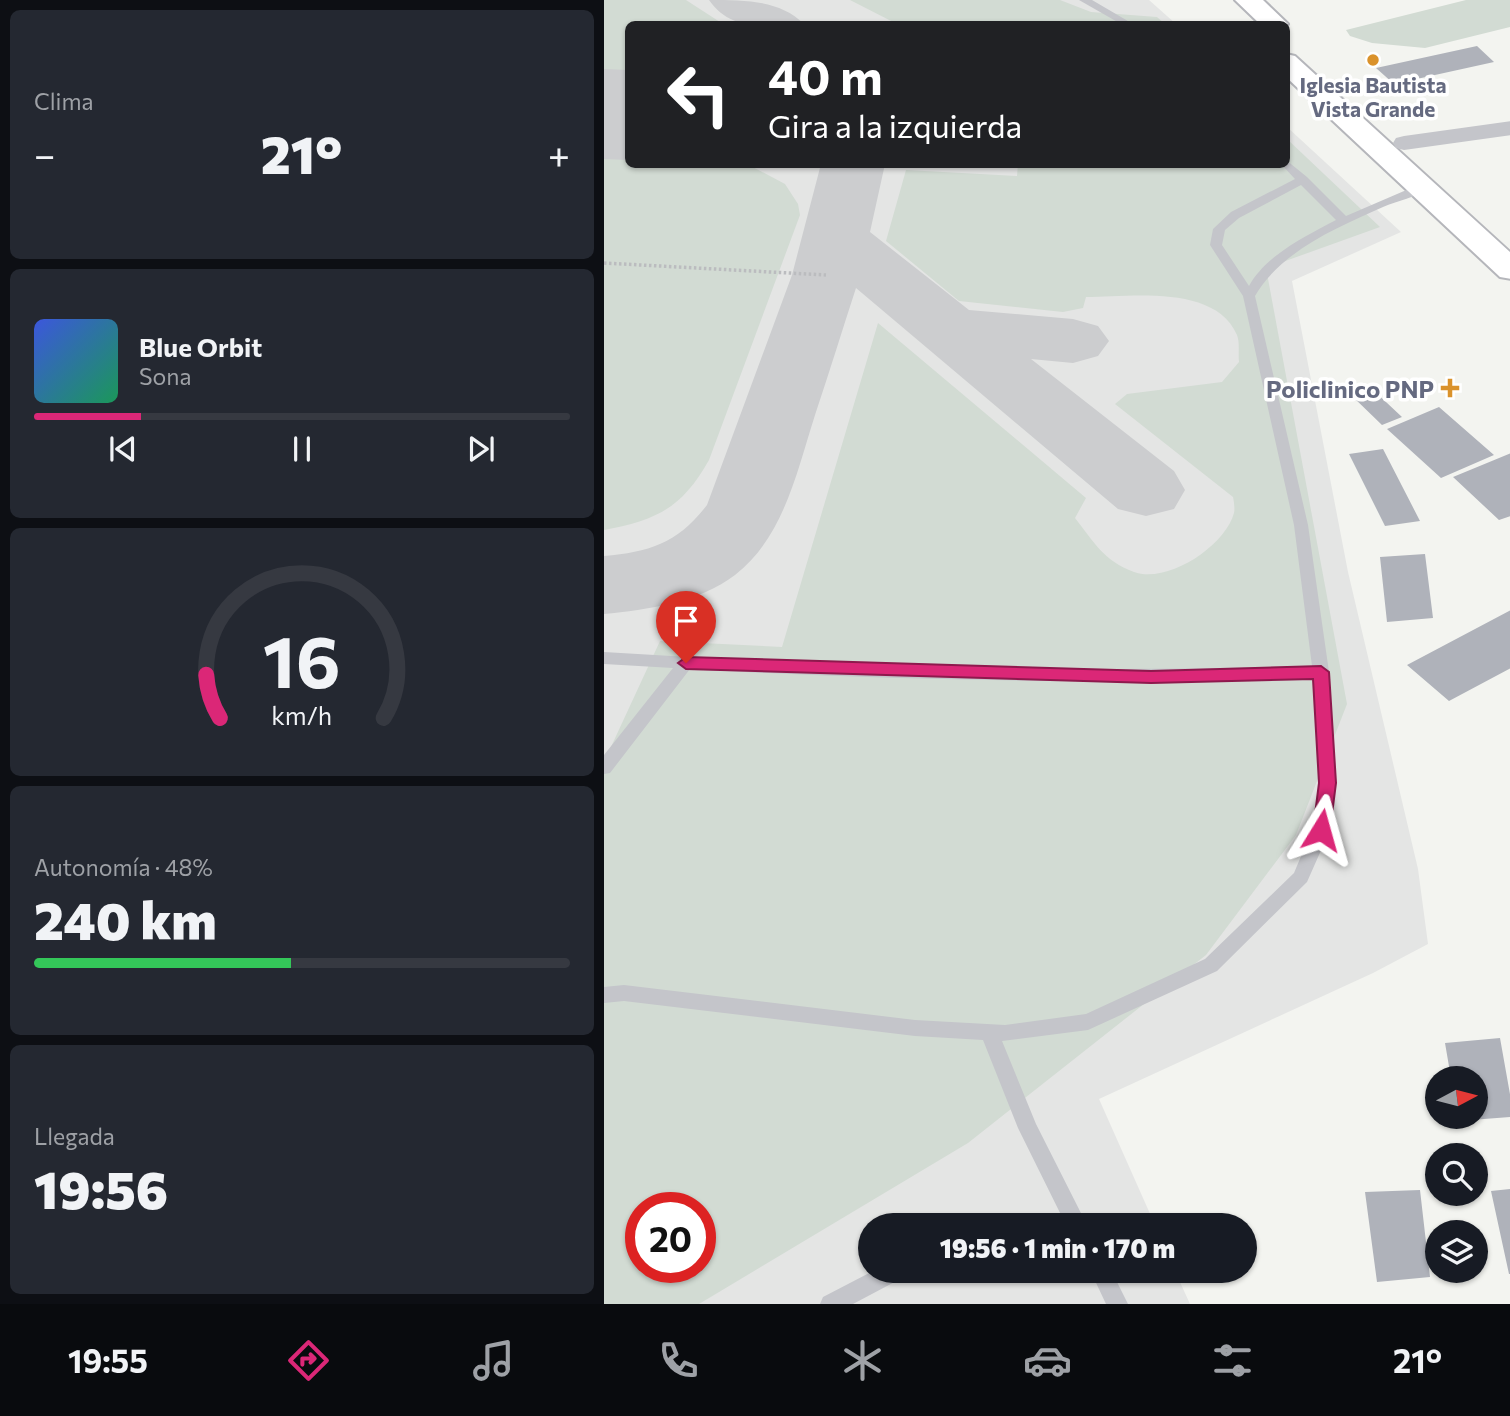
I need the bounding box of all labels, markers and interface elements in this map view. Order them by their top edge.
text: 40 m [768,45,883,105]
icon: left [653,49,744,140]
marker: Iglesia Bautista Vista Grande [1365,52,1381,68]
place label: Iglesia Bautista Vista Grande [1300,72,1446,121]
text: Clima [34,87,94,115]
text: Gira a la izquierda [768,105,1022,145]
text: 21° [261,121,342,185]
text: − [34,130,56,177]
text: + [548,130,570,177]
text: Blue Orbit [139,331,262,362]
text: Sona [139,362,191,390]
place label: Policlinico PNP [1266,374,1434,403]
marker: Policlinico PNP [1440,378,1460,398]
icon: previous [104,430,142,468]
icon: pause [283,430,321,468]
icon: next [462,430,500,468]
pin [656,591,716,663]
icon: arrive [667,602,705,640]
text: 16 [263,614,341,703]
text: km/h [272,700,332,730]
position arrow [1284,793,1358,867]
text: Autonomía · 48% [34,853,213,881]
text: 240 km [34,887,217,951]
north arrow [1425,1066,1488,1129]
map controls [1425,1066,1488,1283]
text: Llegada [34,1122,115,1150]
button: search [1425,1143,1488,1206]
text: 19:56 [34,1156,168,1220]
speed limit sign: 20 [625,1192,716,1283]
button: layers [1425,1220,1488,1283]
text: 19:56 · 1 min · 170 m [940,1232,1175,1263]
icon: directions [284,1336,333,1385]
icon: music [469,1336,518,1385]
icon: phone [654,1336,703,1385]
icon: climate [838,1336,887,1385]
icon: car [1023,1336,1072,1385]
icon: filters [1208,1336,1257,1385]
text: 19:55 [68,1340,148,1380]
text: 21° [1393,1340,1442,1380]

